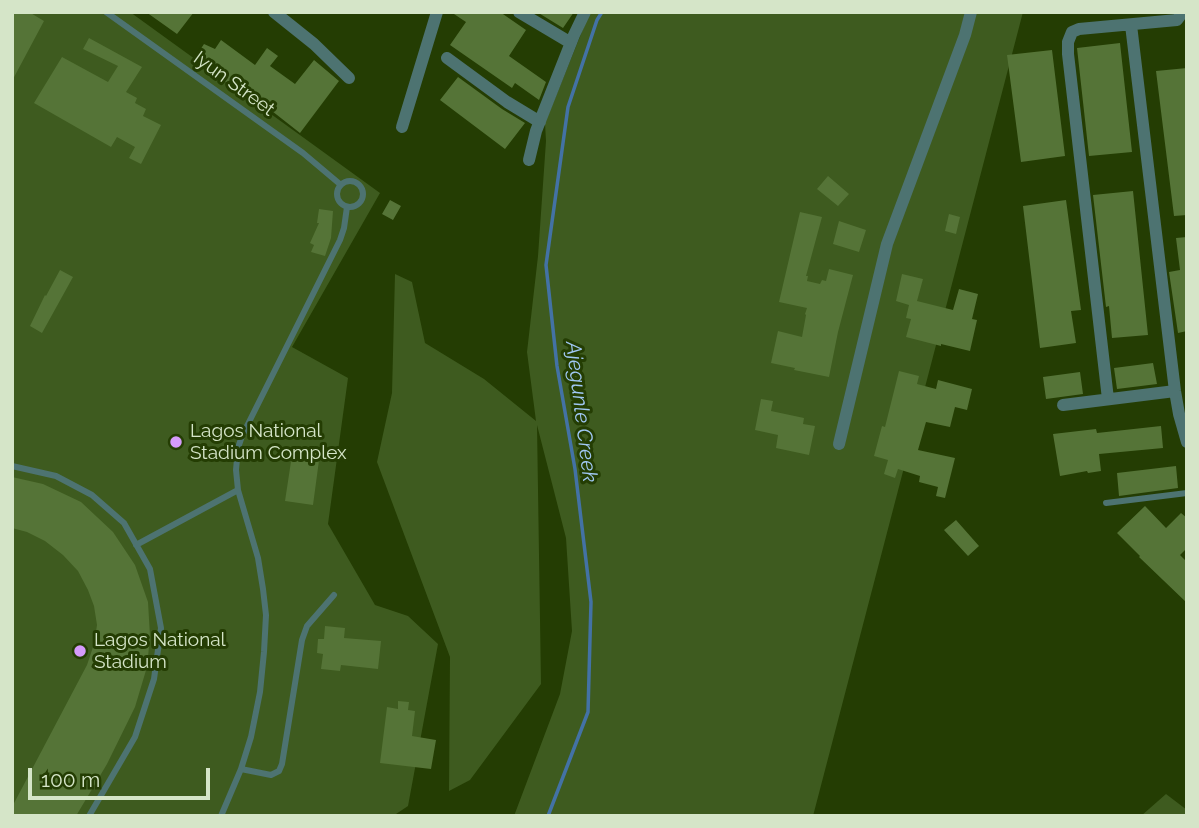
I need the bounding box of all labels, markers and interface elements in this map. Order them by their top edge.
street label: Iyun Street [189,47,279,121]
water label: Ajegunle Creek [560,340,602,484]
place label: Lagos National Stadium Complex [190,420,347,464]
marker: Lagos National Stadium Complex [168,434,184,450]
place label: Lagos National Stadium [94,629,226,673]
marker: Lagos National Stadium [72,643,88,659]
scale bar [32,754,214,798]
text: 100 m [41,767,100,792]

